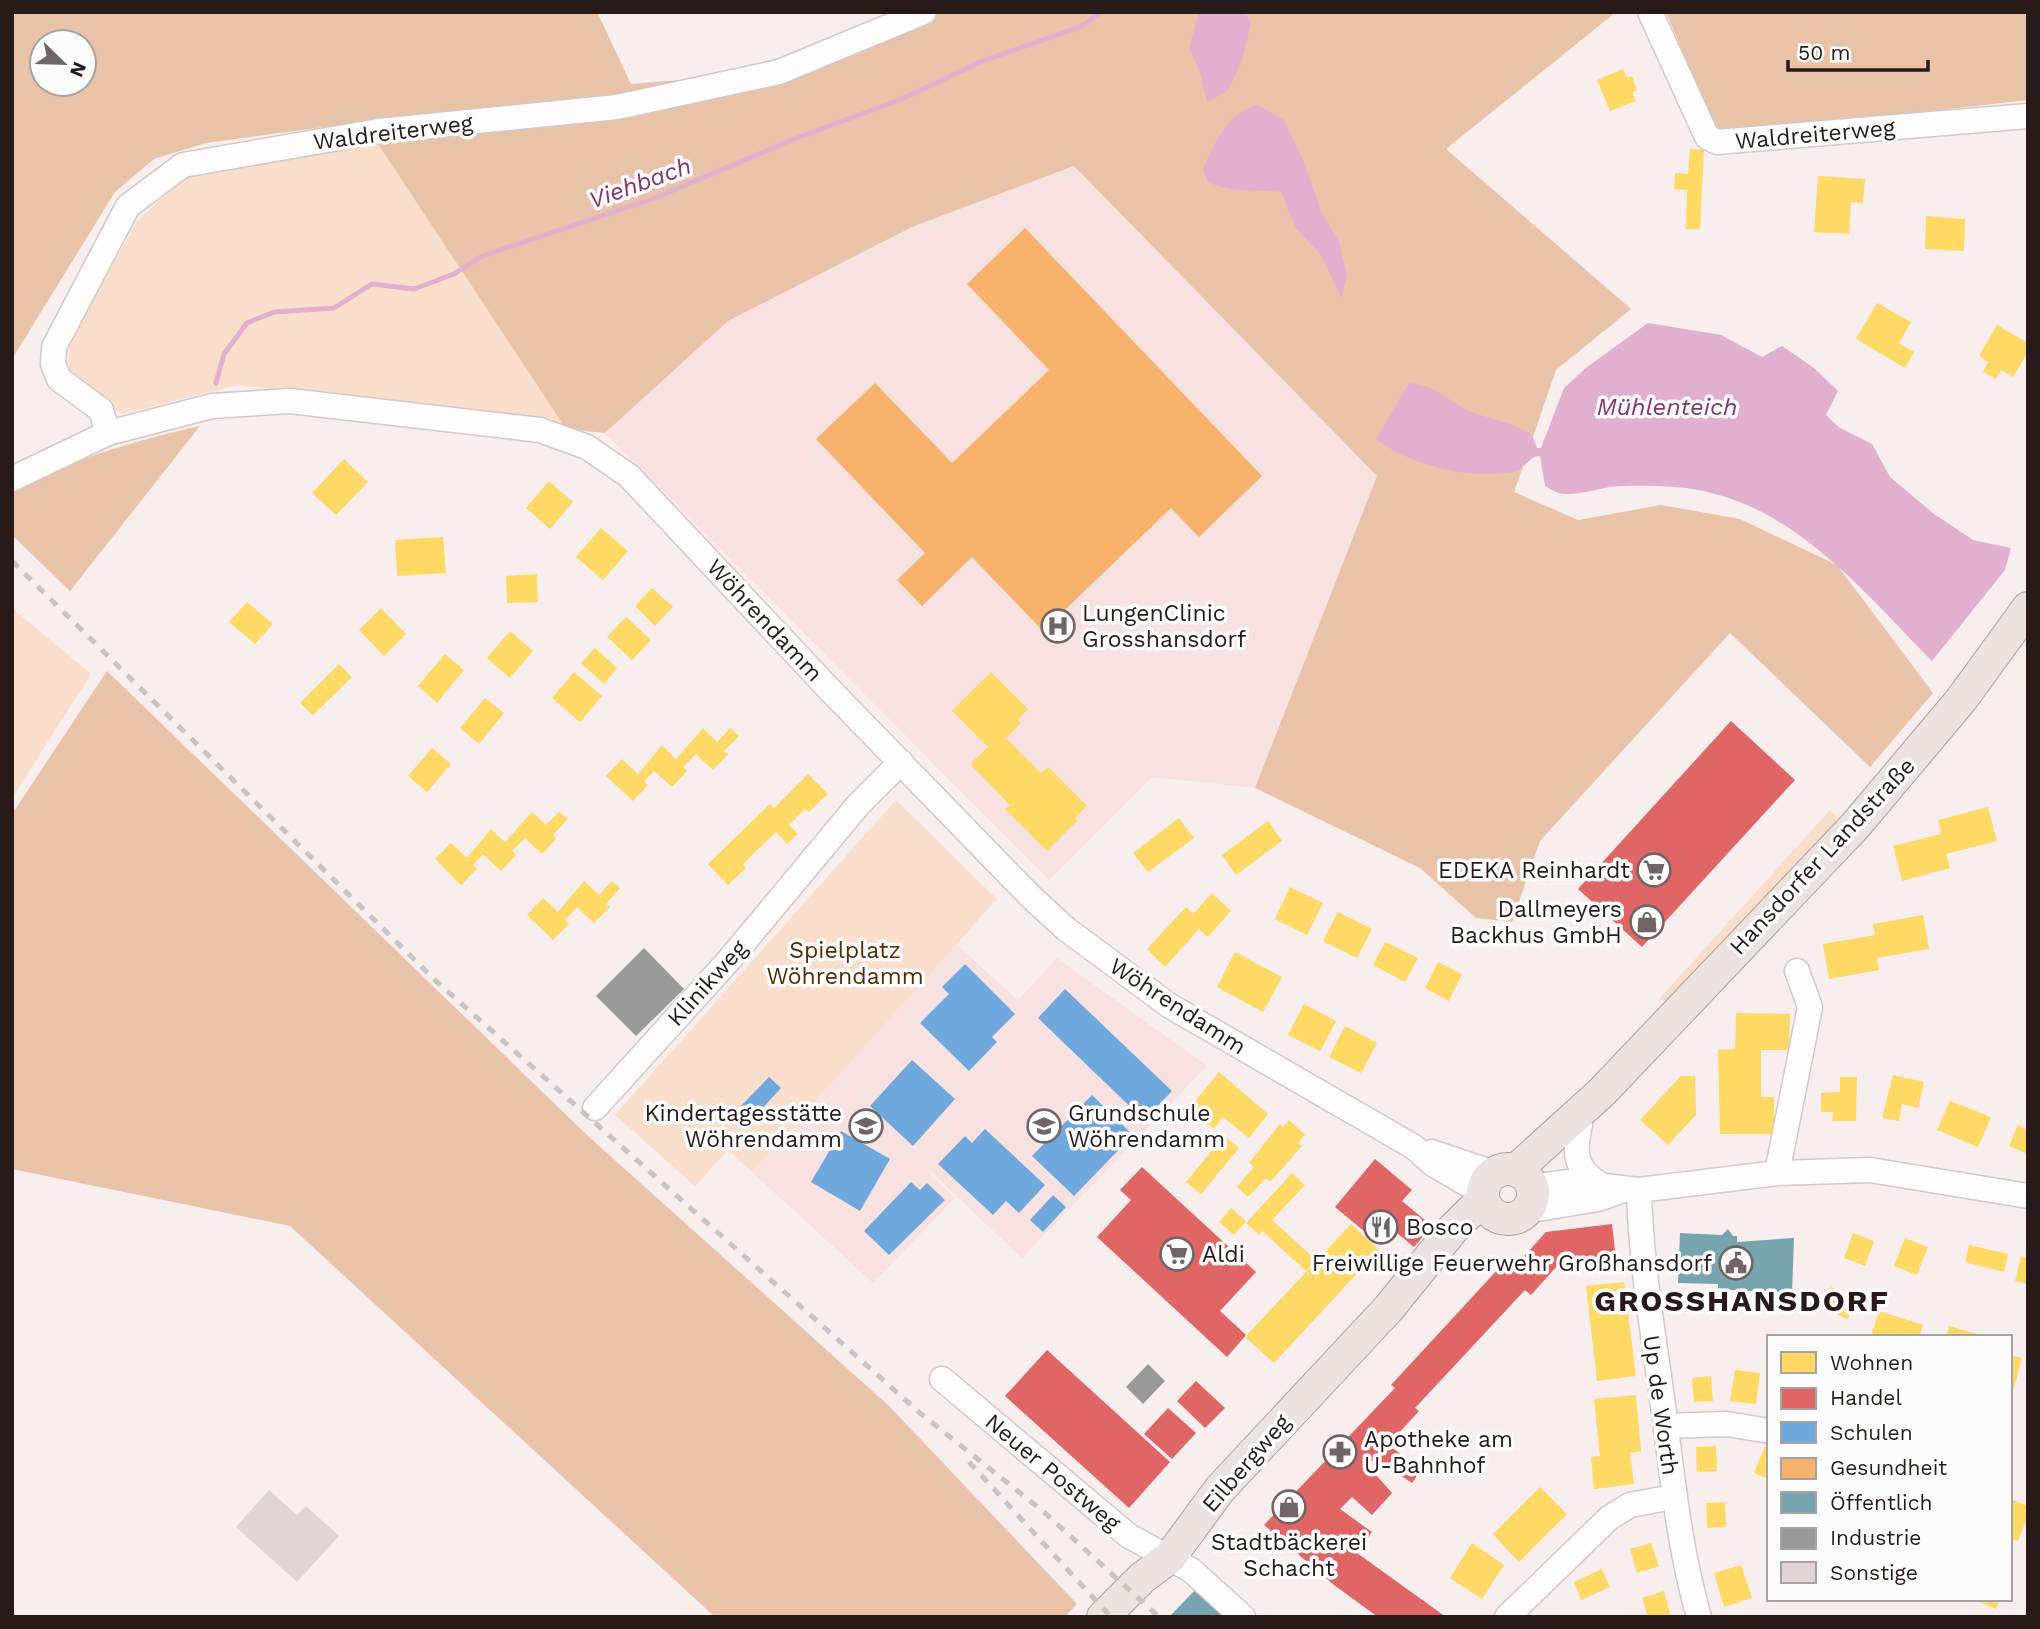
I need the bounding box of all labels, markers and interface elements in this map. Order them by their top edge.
north arrow [28,28,98,98]
scale bar [1788,28,1928,72]
text: 50 m [1798,40,1850,65]
text: N [65,58,92,80]
street label: Waldreiterweg [312,109,475,156]
street label: Waldreiterweg [1734,114,1897,155]
water label: Viehbach [585,152,695,214]
water label: Mühlenteich [1597,393,1737,421]
street label: Wöhrendamm [701,554,828,687]
place label: LungenClinic Grosshansdorf [1082,600,1246,653]
hospital icon: LungenClinic Grosshansdorf [1039,607,1077,645]
street label: Hansdorfer Landstraße [1724,752,1921,960]
supermarket icon: EDEKA Reinhardt [1635,851,1673,889]
place label: EDEKA Reinhardt [1438,857,1630,884]
place label: Dallmeyers Backhus GmbH [1450,896,1622,949]
shop icon: Dallmeyers Backhus GmbH [1628,903,1666,941]
street label: Klinikweg [662,934,753,1032]
park label: Spielplatz Wöhrendamm [766,937,924,990]
street label: Wöhrendamm [1104,952,1251,1061]
place label: Kindertagesstätte Wöhrendamm [644,1100,842,1153]
place label: Grundschule Wöhrendamm [1068,1100,1225,1153]
school or university icon: Kindertagesstätte Wöhrendamm [847,1107,885,1145]
school or university icon: Grundschule Wöhrendamm [1025,1107,1063,1145]
restaurant icon: Bosco [1362,1208,1400,1246]
place label: Bosco [1406,1214,1474,1241]
supermarket icon: Aldi [1158,1235,1196,1273]
place label: Aldi [1202,1241,1245,1268]
public building icon: Freiwillige Feuerwehr Großhansdorf [1717,1244,1755,1282]
place label: Freiwillige Feuerwehr Großhansdorf [1312,1250,1712,1277]
district label: GROSSHANSDORF [1594,1283,1890,1318]
street label: Up de Worth [1637,1333,1684,1477]
legend [1767,1335,2012,1601]
text: Wohnen [1830,1350,1913,1375]
text: Handel [1830,1385,1902,1410]
street label: Neuer Postweg [980,1408,1126,1537]
street label: Eilbergweg [1197,1408,1297,1518]
text: Schulen [1830,1420,1913,1445]
place label: Apotheke am U-Bahnhof [1364,1426,1513,1479]
pharmacy icon: Apotheke am U-Bahnhof [1321,1433,1359,1471]
text: Gesundheit [1830,1455,1947,1480]
shop icon: Stadtbäckerei Schacht [1270,1488,1308,1526]
text: Öffentlich [1830,1490,1932,1515]
text: Industrie [1830,1525,1921,1550]
place label: Stadtbäckerei Schacht [1211,1529,1367,1582]
text: Sonstige [1830,1560,1918,1585]

